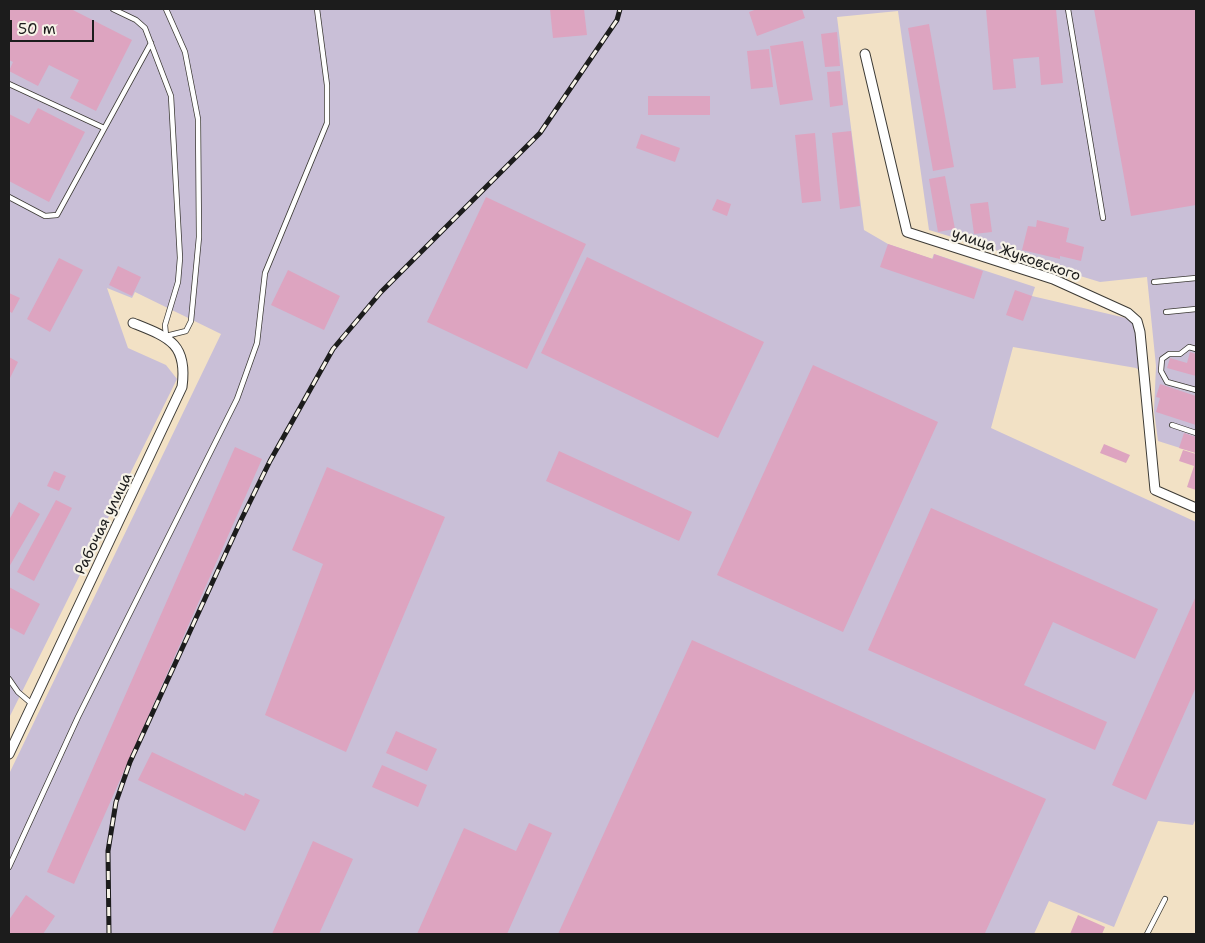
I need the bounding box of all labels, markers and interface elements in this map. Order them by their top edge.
scale bar [12,10,96,42]
text: 50 m [18,19,56,39]
street label: улица Жуковского [949,224,1083,286]
street label: Рабочая улица [72,470,136,578]

